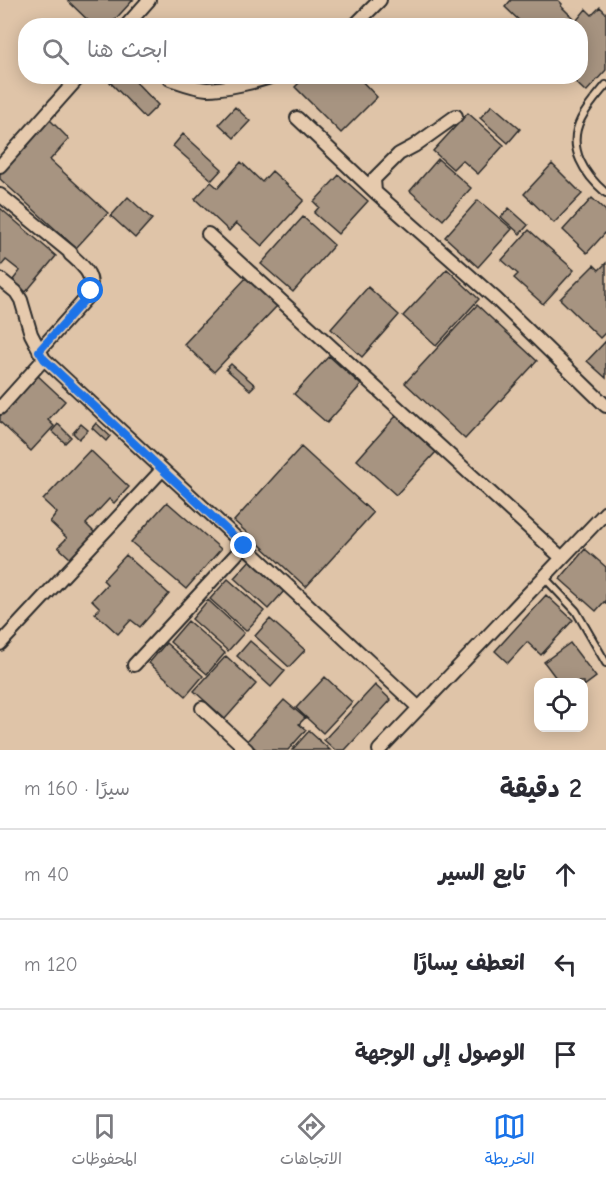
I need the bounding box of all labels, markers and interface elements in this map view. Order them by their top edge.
search box [18,18,588,84]
icon: search [39,35,72,68]
text: ابحث هنا [87,37,168,63]
route start [77,277,103,303]
route end [230,532,256,558]
map controls [534,678,588,732]
button: locate [534,678,588,732]
text: 2 دقيقة [500,774,582,804]
text: سيرًا · 160 m [24,777,130,800]
icon: ahead [549,858,582,891]
text: تابع السير [439,860,525,886]
text: 40 m [24,863,69,886]
icon: left [549,948,582,981]
text: انعطف يسارًا [413,950,525,976]
text: 120 m [24,953,78,976]
icon: arrive [549,1038,582,1071]
text: الوصول إلى الوجهة [355,1040,525,1066]
tab: المحفوظات [71,1110,137,1173]
tab: الاتجاهات [280,1110,342,1173]
tab: الخريطة [485,1110,535,1173]

